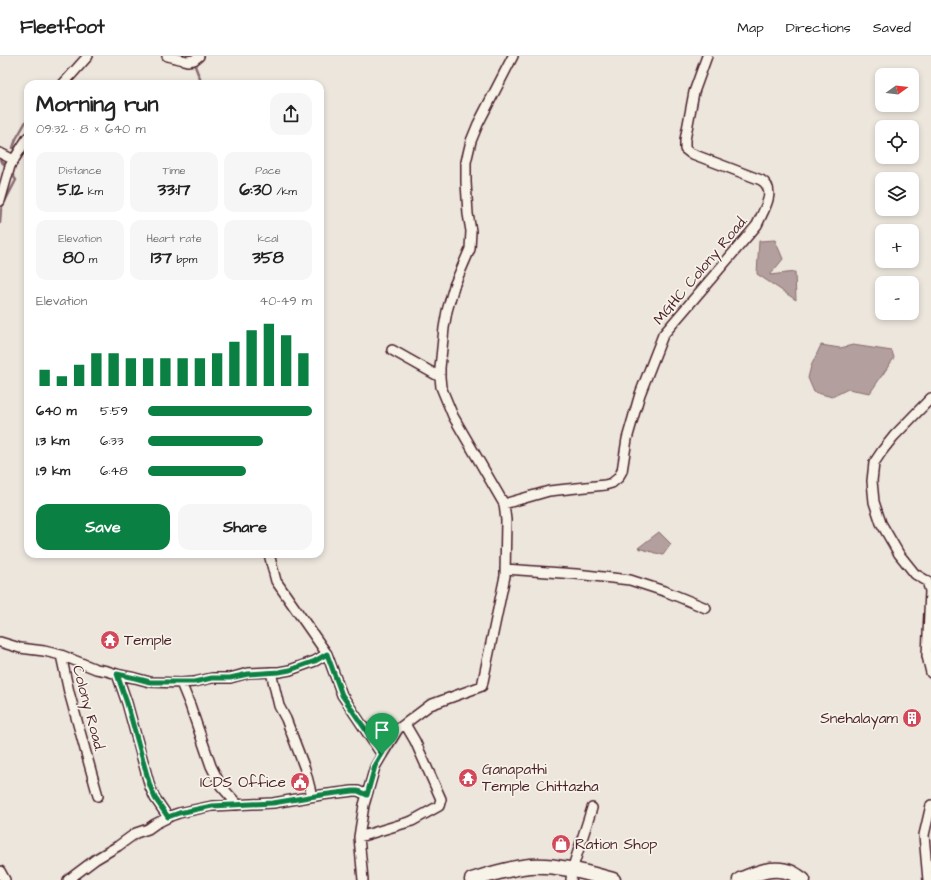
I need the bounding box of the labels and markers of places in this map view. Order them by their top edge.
temple icon: Temple [99,629,121,651]
place label: Temple [124,630,172,651]
building icon: Snehalayam [901,707,923,729]
place label: Snehalayam [820,708,898,730]
pin [365,713,399,754]
place label: Ganapathi Temple Chittazha [482,759,599,797]
temple icon: Ganapathi Temple Chittazha [457,767,479,789]
public building icon: ICDS Office [289,771,311,793]
place label: ICDS Office [200,772,286,793]
shop icon: Ration Shop [550,833,572,855]
place label: Ration Shop [575,834,657,855]

